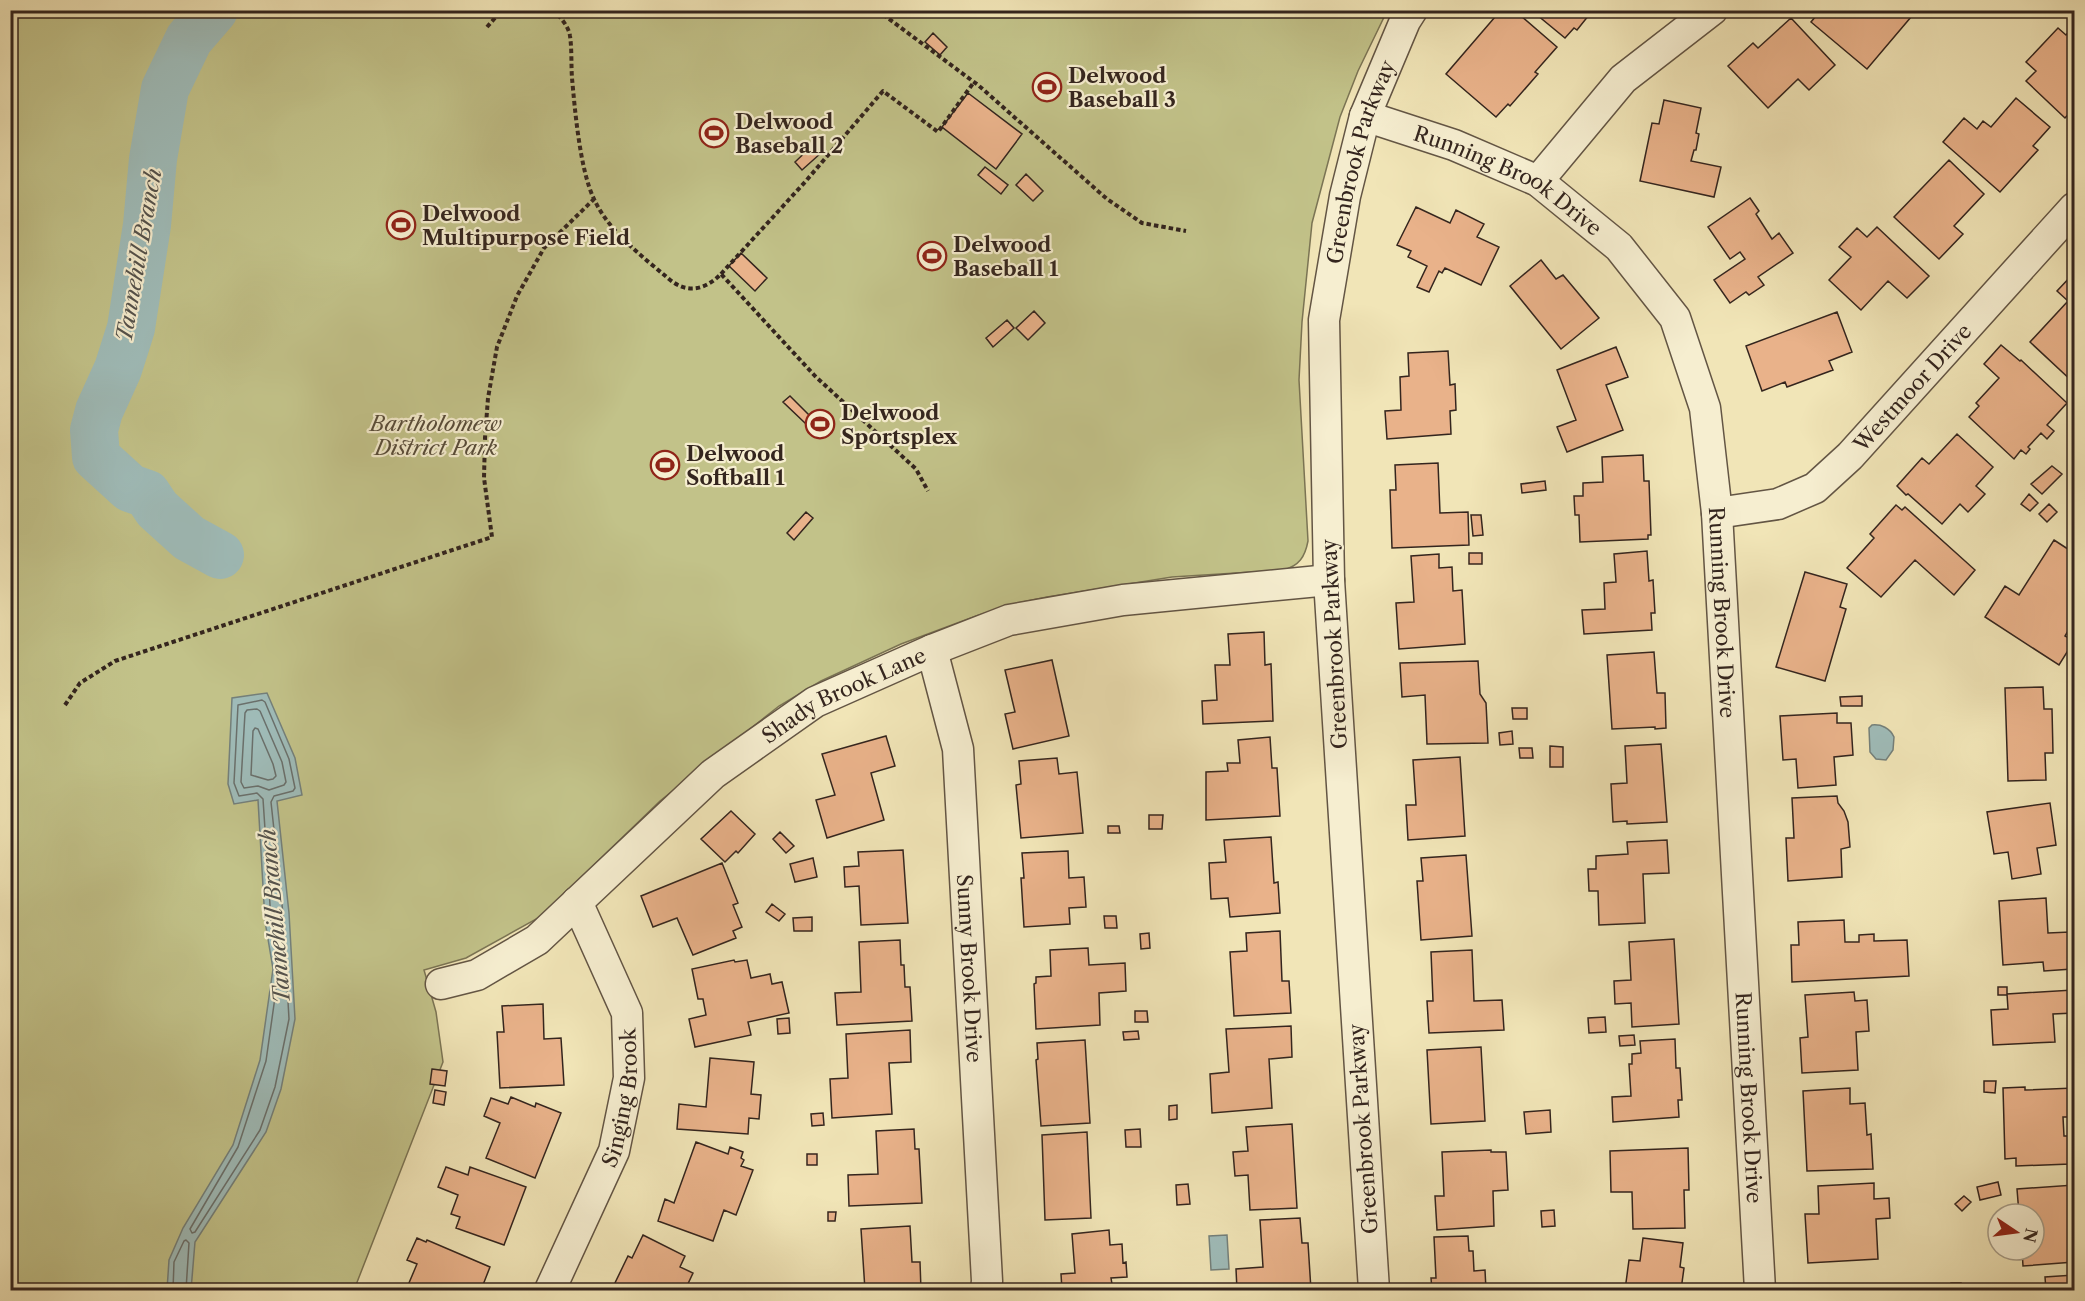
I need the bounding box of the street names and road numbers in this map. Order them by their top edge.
street label: Greenbrook Parkway [1321,56,1400,266]
street label: Running Brook Drive [1411,120,1607,241]
street label: Westmoor Drive [1847,318,1976,457]
street label: Running Brook Drive [1704,506,1741,719]
street label: Greenbrook Parkway [1316,538,1352,750]
street label: Shady Brook Lane [757,642,929,748]
street label: Sunny Brook Drive [952,873,988,1063]
street label: Running Brook Drive [1731,991,1768,1204]
street label: Greenbrook Parkway [1343,1023,1383,1235]
street label: Singing Brook [596,1027,642,1171]

